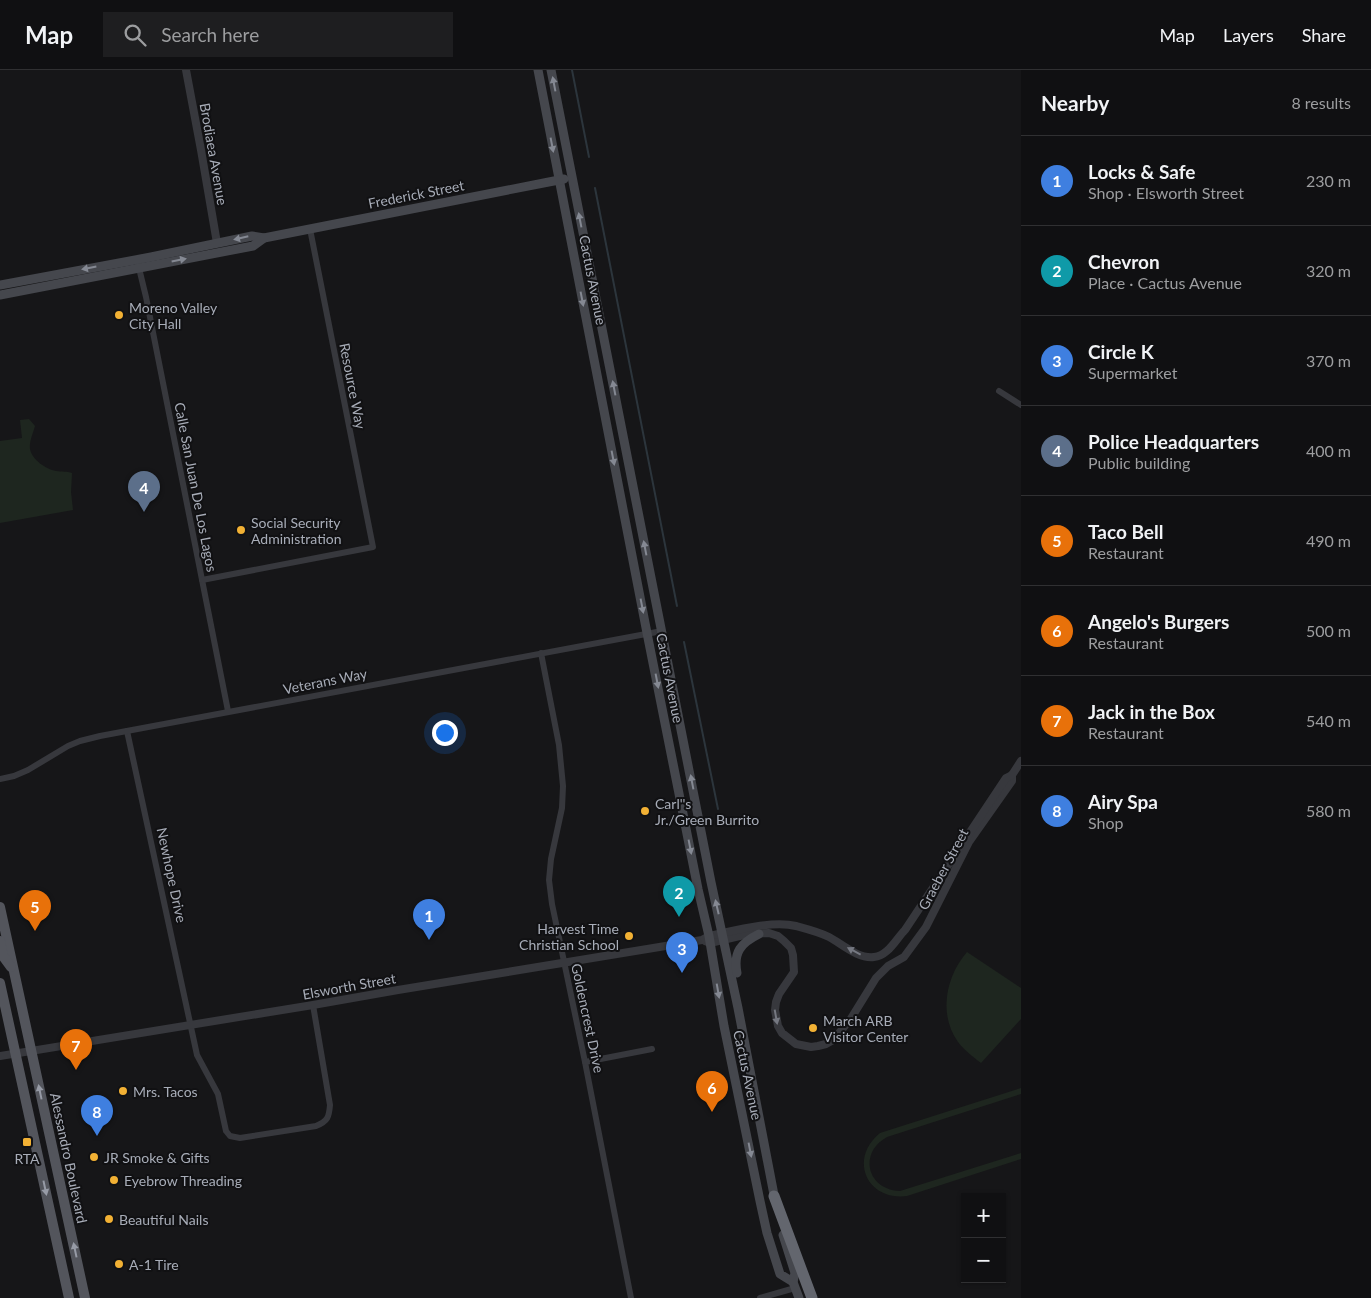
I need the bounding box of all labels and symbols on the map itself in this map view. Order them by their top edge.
one-way arrow [550,77,558,92]
street label: Brodiaea Avenue [197,101,231,207]
one-way arrow [549,137,557,153]
street label: Frederick Street [367,176,465,212]
one-way arrow [576,211,584,227]
one-way arrow [233,234,248,242]
street label: Cactus Avenue [576,234,610,326]
one-way arrow [172,256,188,264]
one-way arrow [82,264,97,272]
one-way arrow [578,291,586,306]
place label: Moreno Valley City Hall [129,299,218,332]
marker: Moreno Valley City Hall [113,309,125,321]
street label: Resource Way [336,341,370,431]
one-way arrow [610,381,618,396]
street label: Calle San Juan De Los Lagos [171,401,221,573]
one-way arrow [610,451,618,467]
pin: 4 [128,471,160,512]
place label: Social Security Administration [251,514,342,547]
marker: Social Security Administration [235,524,247,536]
one-way arrow [641,539,649,555]
one-way arrow [638,598,646,613]
street label: Cactus Avenue [653,632,687,724]
street label: Veterans Way [282,664,369,697]
one-way arrow [653,674,661,690]
your location [432,720,458,746]
one-way arrow [688,775,696,790]
place label: Carl''s Jr./Green Burrito [655,795,759,828]
marker: Carl''s Jr./Green Burrito [639,805,651,817]
street label: Graeber Street [914,825,972,913]
street label: Newhope Drive [154,826,190,924]
one-way arrow [686,840,694,856]
pin: 2 [663,876,695,917]
pin: 5 [19,890,51,931]
pin: 1 [413,899,445,940]
one-way arrow [713,900,721,915]
place label: Harvest Time Christian School [519,920,619,953]
marker: Harvest Time Christian School [623,930,635,942]
pin: 3 [666,932,698,973]
one-way arrow [847,947,862,955]
street label: Goldencrest Drive [568,962,608,1074]
street label: Elsworth Street [301,969,397,1003]
one-way arrow [715,983,723,999]
one-way arrow [773,1009,781,1025]
place label: March ARB Visitor Center [823,1012,908,1045]
marker: March ARB Visitor Center [807,1022,819,1034]
pin: 7 [60,1029,92,1070]
street label: Cactus Avenue [730,1029,766,1121]
pin: 6 [696,1071,728,1112]
one-way arrow [36,1083,44,1099]
place label: Mrs. Tacos [133,1083,198,1100]
marker: Mrs. Tacos [117,1085,129,1097]
street label: Alessandro Boulevard [47,1091,91,1225]
pin: 8 [81,1095,113,1136]
marker: RTA [21,1136,33,1148]
one-way arrow [746,1143,754,1159]
place label: JR Smoke & Gifts [104,1149,210,1166]
place label: RTA [14,1150,40,1167]
marker: JR Smoke & Gifts [88,1151,100,1163]
place label: Eyebrow Threading [124,1172,242,1189]
marker: Eyebrow Threading [108,1174,120,1186]
one-way arrow [41,1181,49,1196]
place label: Beautiful Nails [119,1211,209,1228]
marker: Beautiful Nails [103,1213,115,1225]
one-way arrow [71,1243,79,1258]
place label: A-1 Tire [129,1256,179,1273]
marker: A-1 Tire [113,1258,125,1270]

